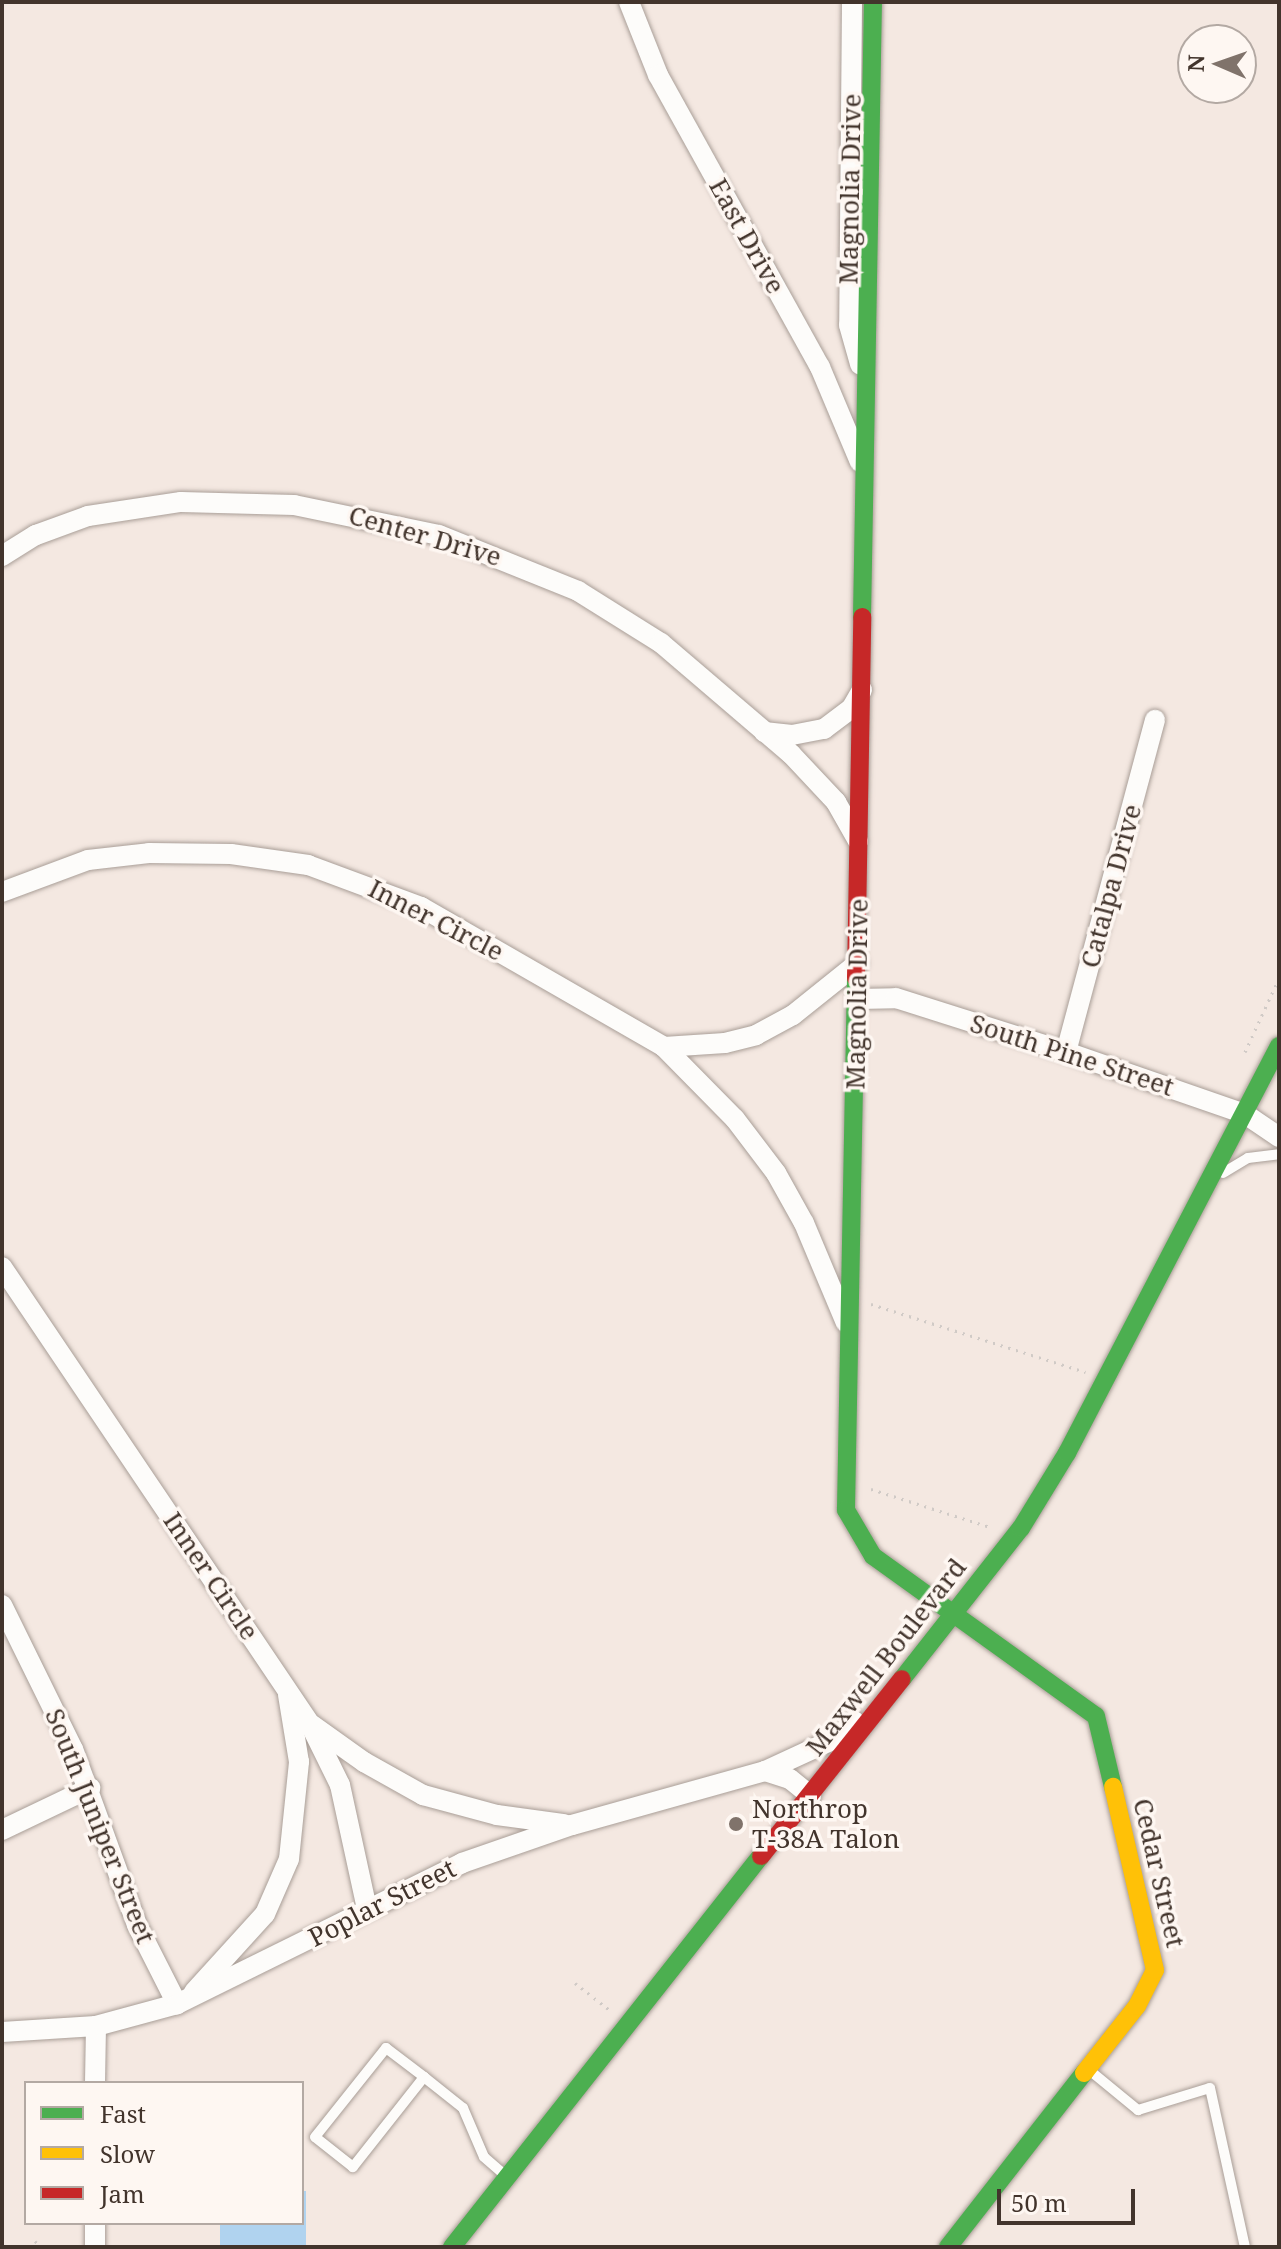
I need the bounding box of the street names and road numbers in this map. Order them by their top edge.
street label: Magnolia Drive [833,93,867,285]
street label: East Drive [703,173,791,299]
street label: Center Drive [345,499,505,573]
street label: Catalpa Drive [1074,801,1148,971]
street label: Inner Circle [363,873,509,967]
street label: Magnolia Drive [840,898,874,1090]
street label: South Pine Street [966,1007,1178,1103]
street label: Inner Circle [157,1506,265,1646]
street label: Maxwell Boulevard [799,1552,973,1762]
street label: South Juniper Street [39,1704,161,1948]
street label: Cedar Street [1127,1795,1191,1951]
street label: Poplar Street [303,1853,461,1953]

